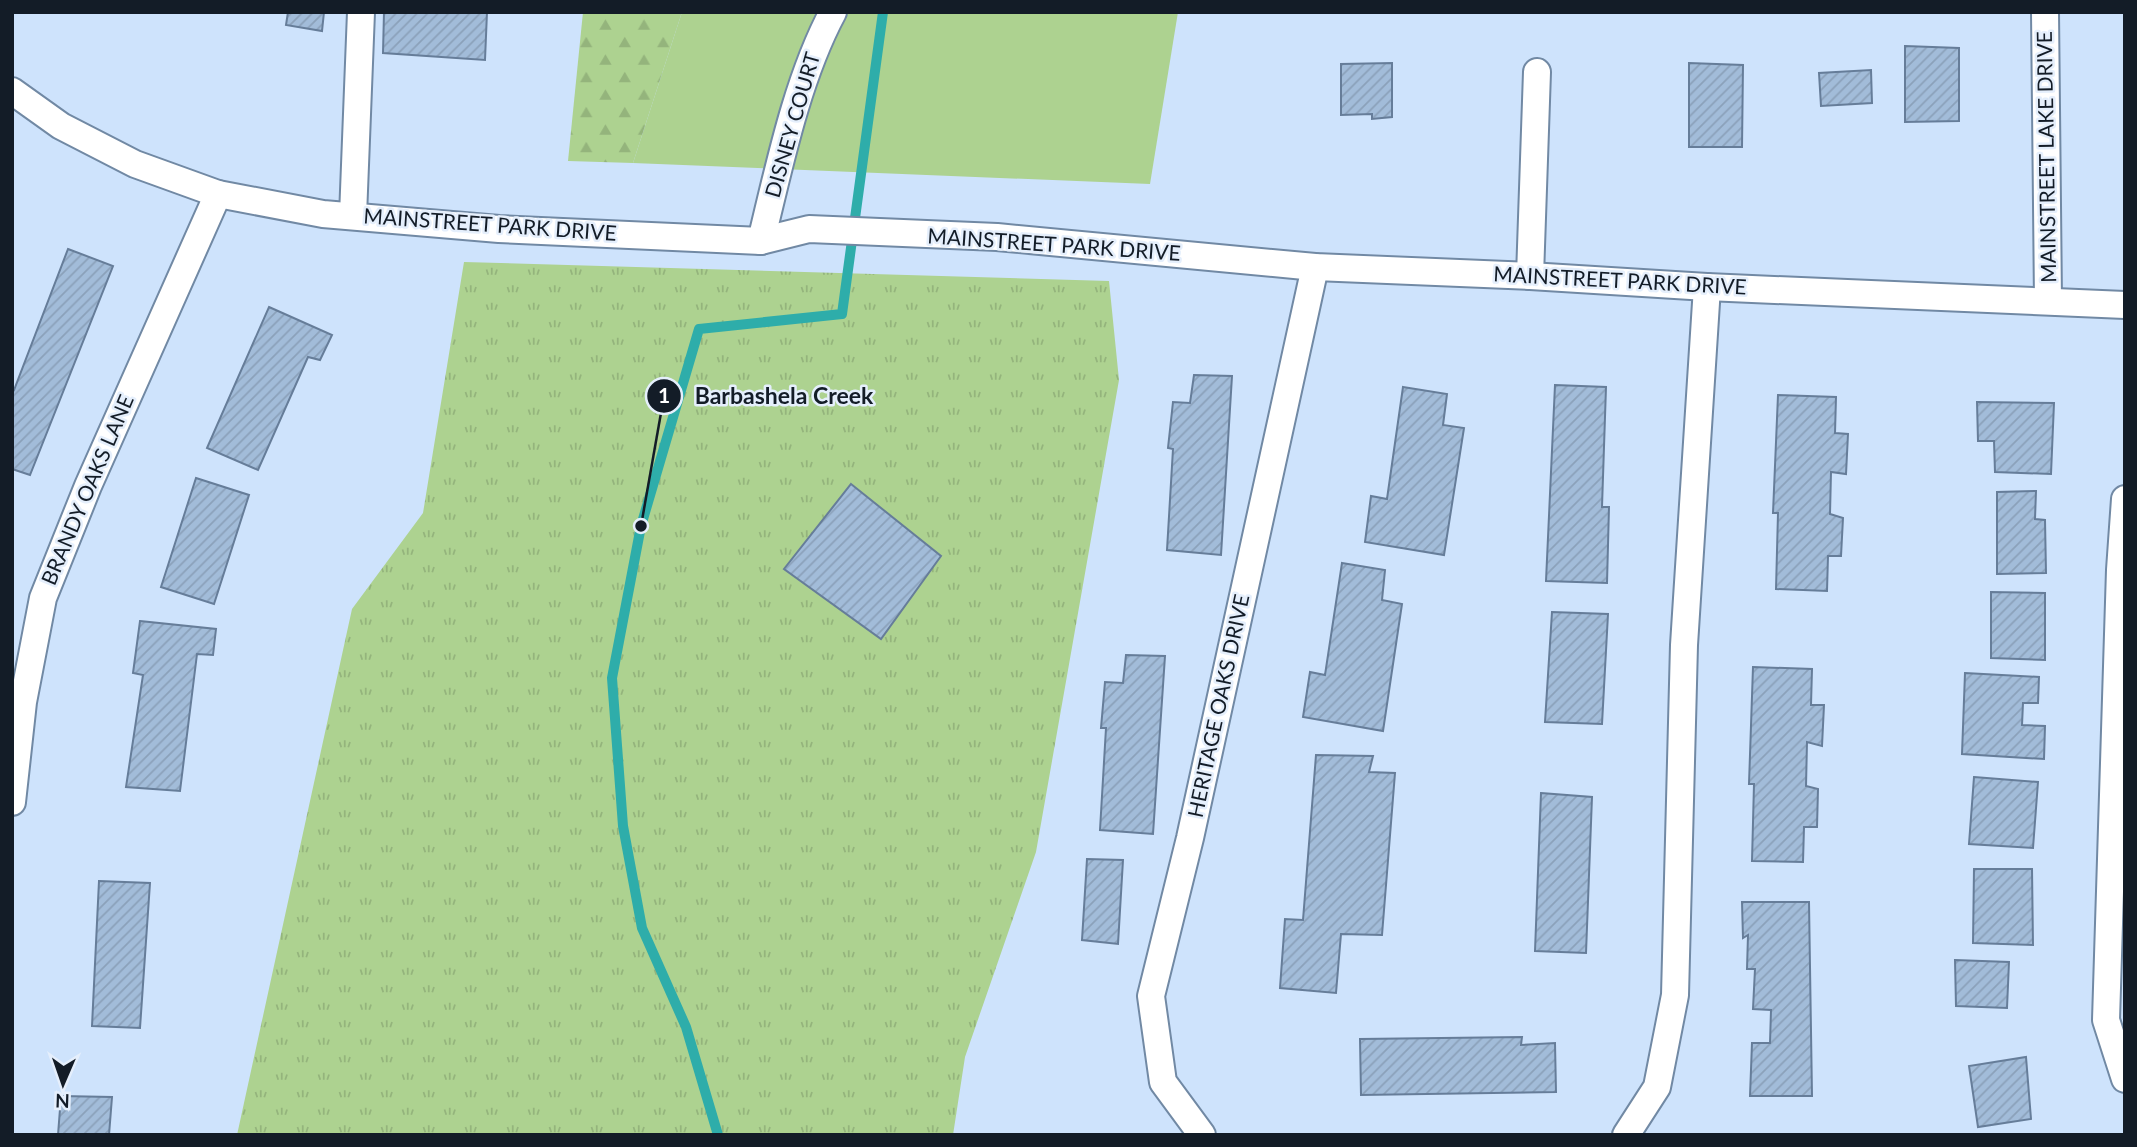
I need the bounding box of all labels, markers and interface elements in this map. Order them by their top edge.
street label: MAINSTREET LAKE DRIVE [2031,31,2060,283]
street label: DISNEY COURT [759,48,824,200]
street label: MAINSTREET PARK DRIVE [363,202,617,245]
street label: MAINSTREET PARK DRIVE [927,222,1181,265]
street label: MAINSTREET PARK DRIVE [1493,260,1747,299]
callout: Barbashela Creek [646,374,888,418]
text: Barbashela Creek [695,381,874,409]
text: 1 [658,382,670,407]
street label: BRANDY OAKS LANE [35,391,138,588]
street label: HERITAGE OAKS DRIVE [1182,592,1253,820]
north arrow [28,1049,98,1119]
text: N [55,1090,70,1113]

